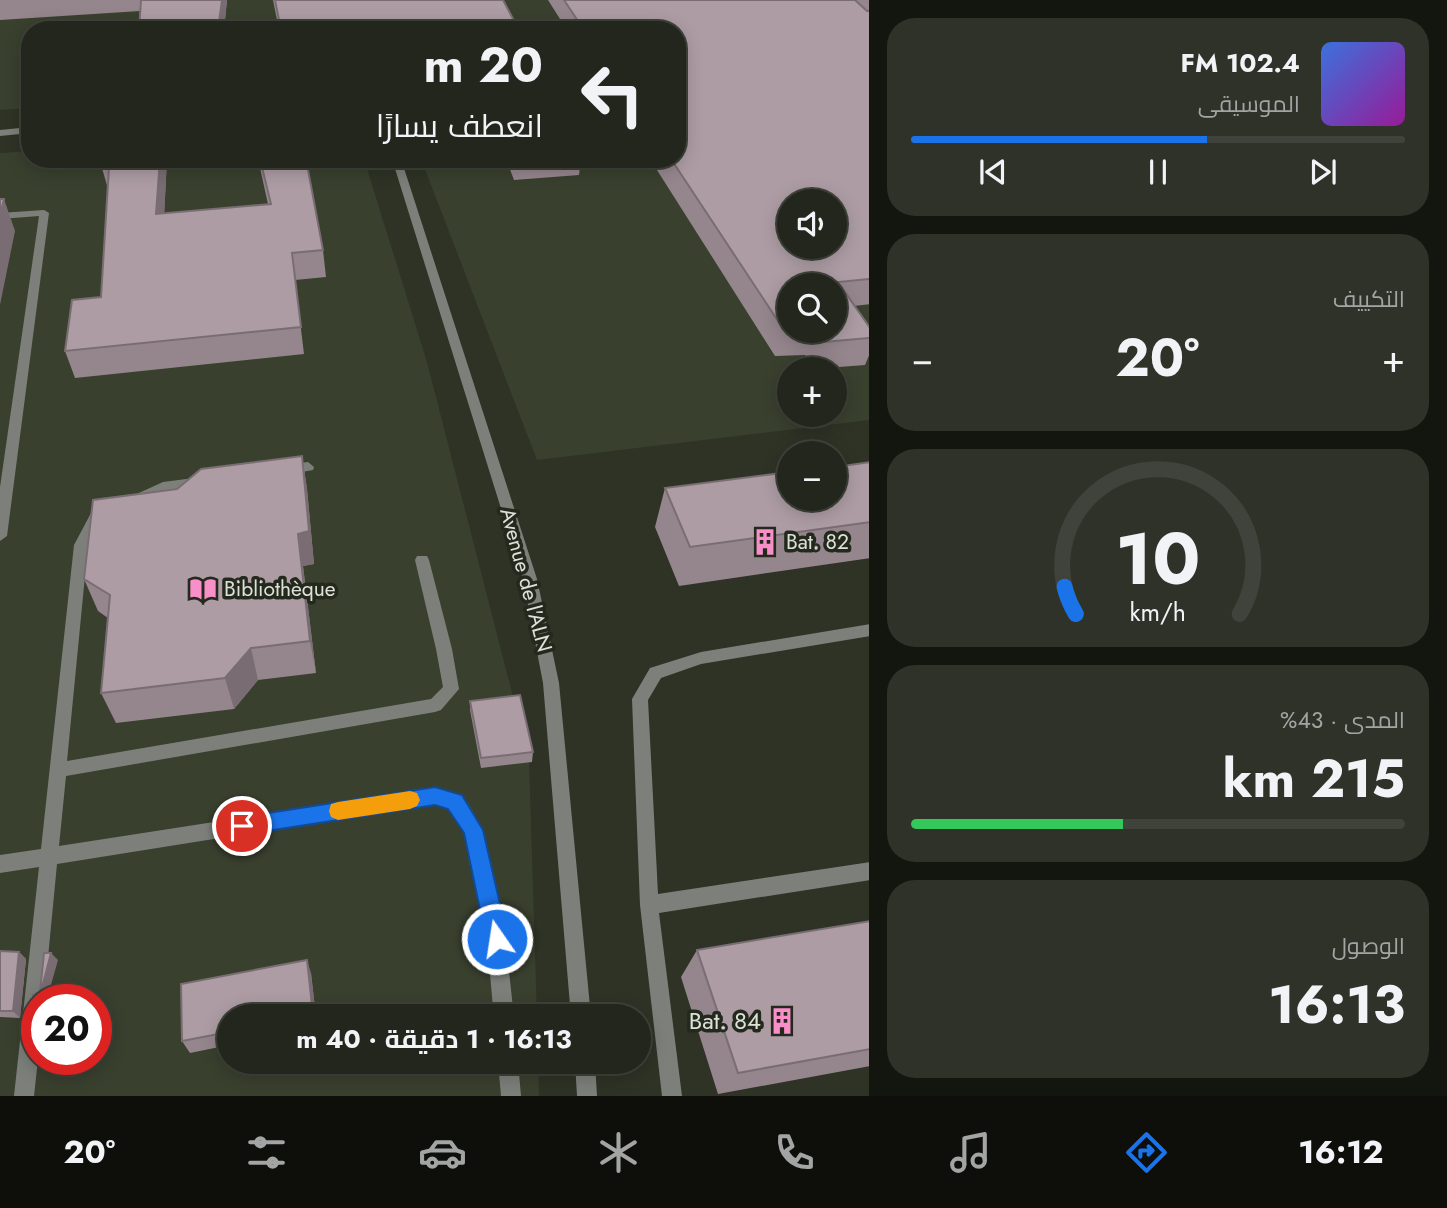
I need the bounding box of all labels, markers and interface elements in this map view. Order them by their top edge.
text: 20 m [424,30,543,100]
text: 102.4 FM [1181,44,1300,82]
icon: left [567,49,658,140]
text: الموسيقى [1198,87,1300,121]
text: انعطف يسارًا [376,103,543,149]
icon: previous [974,153,1012,191]
icon: pause [1139,153,1177,191]
icon: next [1304,153,1342,191]
map controls [777,189,847,511]
button: sound [777,189,847,259]
button: search [777,273,847,343]
text: التكييف [1333,282,1405,316]
text: 20° [1116,320,1200,396]
text: − [911,331,933,386]
text: + [1382,331,1405,386]
button: + [777,357,847,427]
button: − [777,441,847,511]
street label: Avenue de l'ALN [492,505,560,655]
text: 10 [1115,506,1201,611]
building icon: Bat. 82 [750,527,780,557]
place label: Bat. 82 [786,527,849,557]
library icon: Bibliothèque [188,574,218,604]
place label: Bibliothèque [224,574,336,604]
text: km/h [1130,594,1186,630]
text: المدى · 43% [1280,703,1405,737]
text: 215 km [1223,741,1405,817]
pin [212,796,272,856]
icon: arrive [223,807,261,845]
position arrow [460,902,534,976]
text: الوصول [1332,929,1405,963]
text: 16:13 [1268,967,1405,1043]
speed limit sign: 20 [21,984,112,1075]
place label: Bat. 84 [689,1003,761,1038]
building icon: Bat. 84 [767,1006,797,1036]
text: 16:13 · 1 دقيقة · 40 m [296,1020,572,1058]
icon: filters [242,1128,291,1177]
icon: car [418,1128,467,1177]
icon: climate [594,1128,643,1177]
icon: phone [770,1128,819,1177]
icon: music [946,1128,995,1177]
icon: directions [1122,1128,1171,1177]
text: 20° [64,1129,115,1175]
text: 16:12 [1298,1129,1384,1175]

